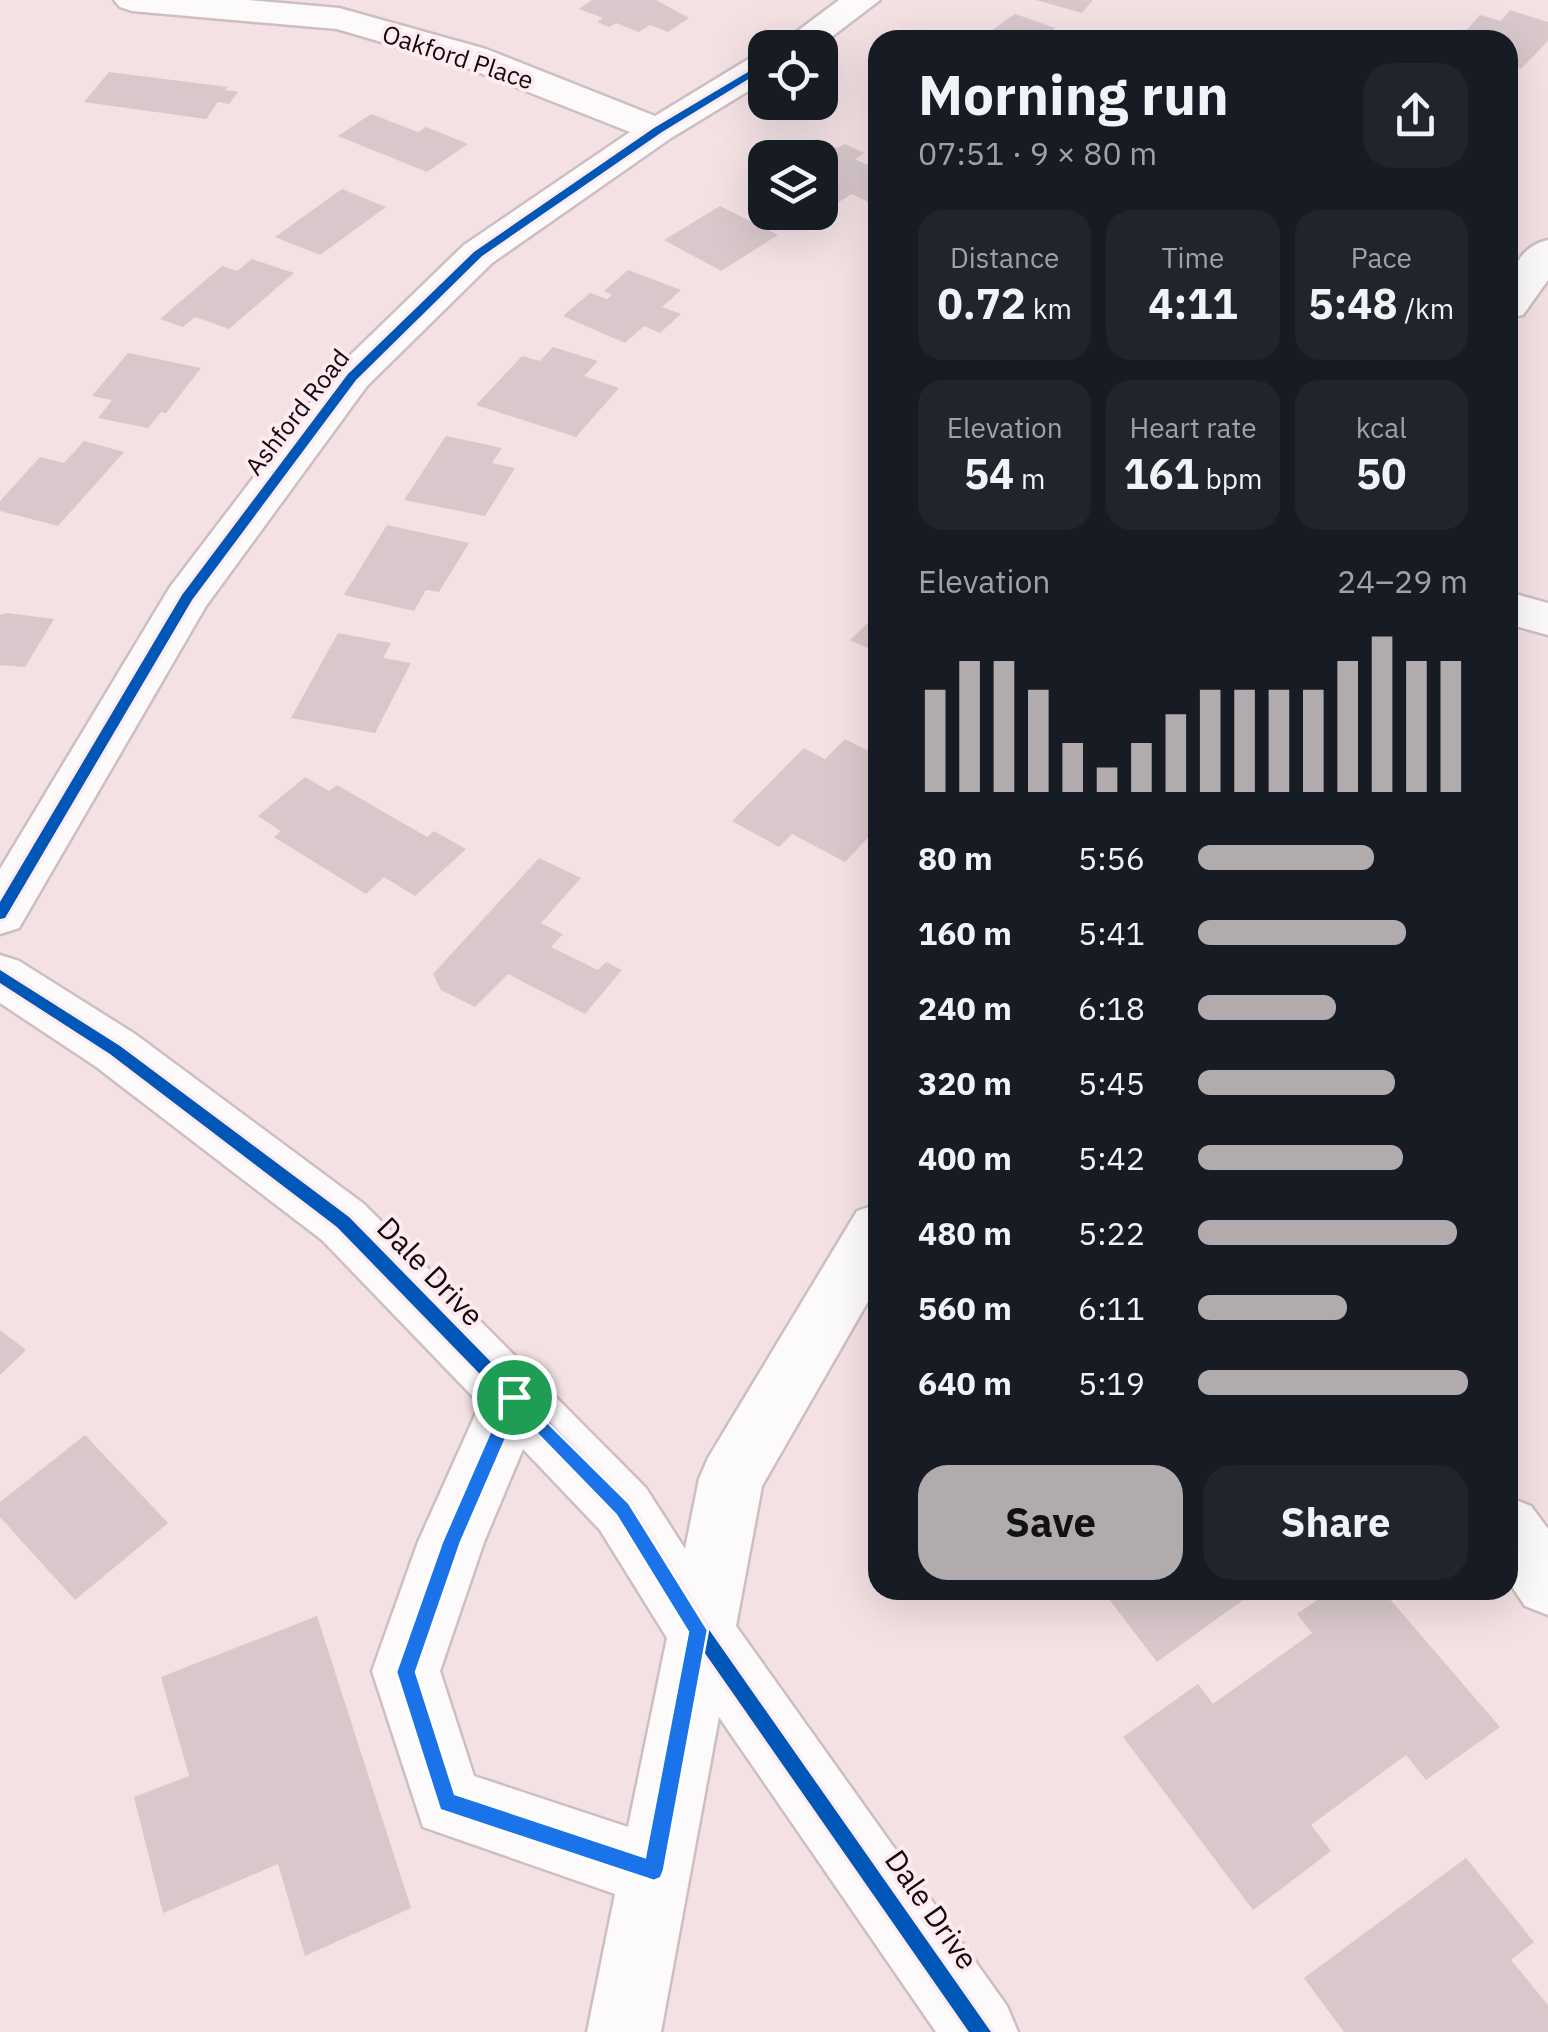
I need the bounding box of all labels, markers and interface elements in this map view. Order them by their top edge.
street label: Oakford Place [378,17,538,96]
map controls [748,30,838,230]
button: locate [748,30,838,120]
text: Morning run [918,59,1229,130]
button: share [1363,63,1468,168]
text: 07:51 · 9 × 80 m [918,132,1157,174]
button: layers [748,140,838,230]
text: Distance [950,239,1059,276]
text: Time [1162,239,1224,276]
text: Pace [1351,239,1412,276]
text: 0.72 [937,276,1026,331]
text: 4:11 [1148,276,1238,331]
text: 5:48 [1308,276,1398,331]
text: km [1026,290,1072,327]
text: /km [1398,290,1454,327]
street label: Ashford Road [237,342,356,481]
text: Elevation [947,409,1063,446]
text: Heart rate [1129,409,1257,446]
text: kcal [1356,409,1407,446]
text: 54 [964,446,1014,501]
text: 161 [1123,446,1199,501]
text: 50 [1356,446,1407,501]
text: m [1014,460,1045,497]
text: bpm [1199,460,1263,497]
text: Elevation [918,560,1051,602]
text: 24–29 m [1337,560,1468,602]
text: 80 m [918,837,993,879]
text: 5:56 [1078,837,1145,879]
text: 160 m [918,912,1012,954]
text: 5:41 [1078,912,1145,954]
text: 240 m [918,987,1012,1029]
text: 6:18 [1078,987,1145,1029]
text: 320 m [918,1062,1012,1104]
text: 5:45 [1078,1062,1145,1104]
text: 400 m [918,1137,1012,1179]
text: 5:42 [1078,1137,1145,1179]
street label: Dale Drive [369,1208,493,1334]
text: 480 m [918,1212,1012,1254]
text: 5:22 [1078,1212,1145,1254]
text: 560 m [918,1287,1012,1329]
text: 6:11 [1078,1287,1145,1329]
pin [472,1355,557,1440]
text: 640 m [918,1362,1012,1404]
text: 5:19 [1078,1362,1145,1404]
icon: arrive [487,1370,542,1425]
button: Save [918,1465,1183,1580]
button: Share [1203,1465,1468,1580]
street label: Dale Drive [877,1842,988,1977]

